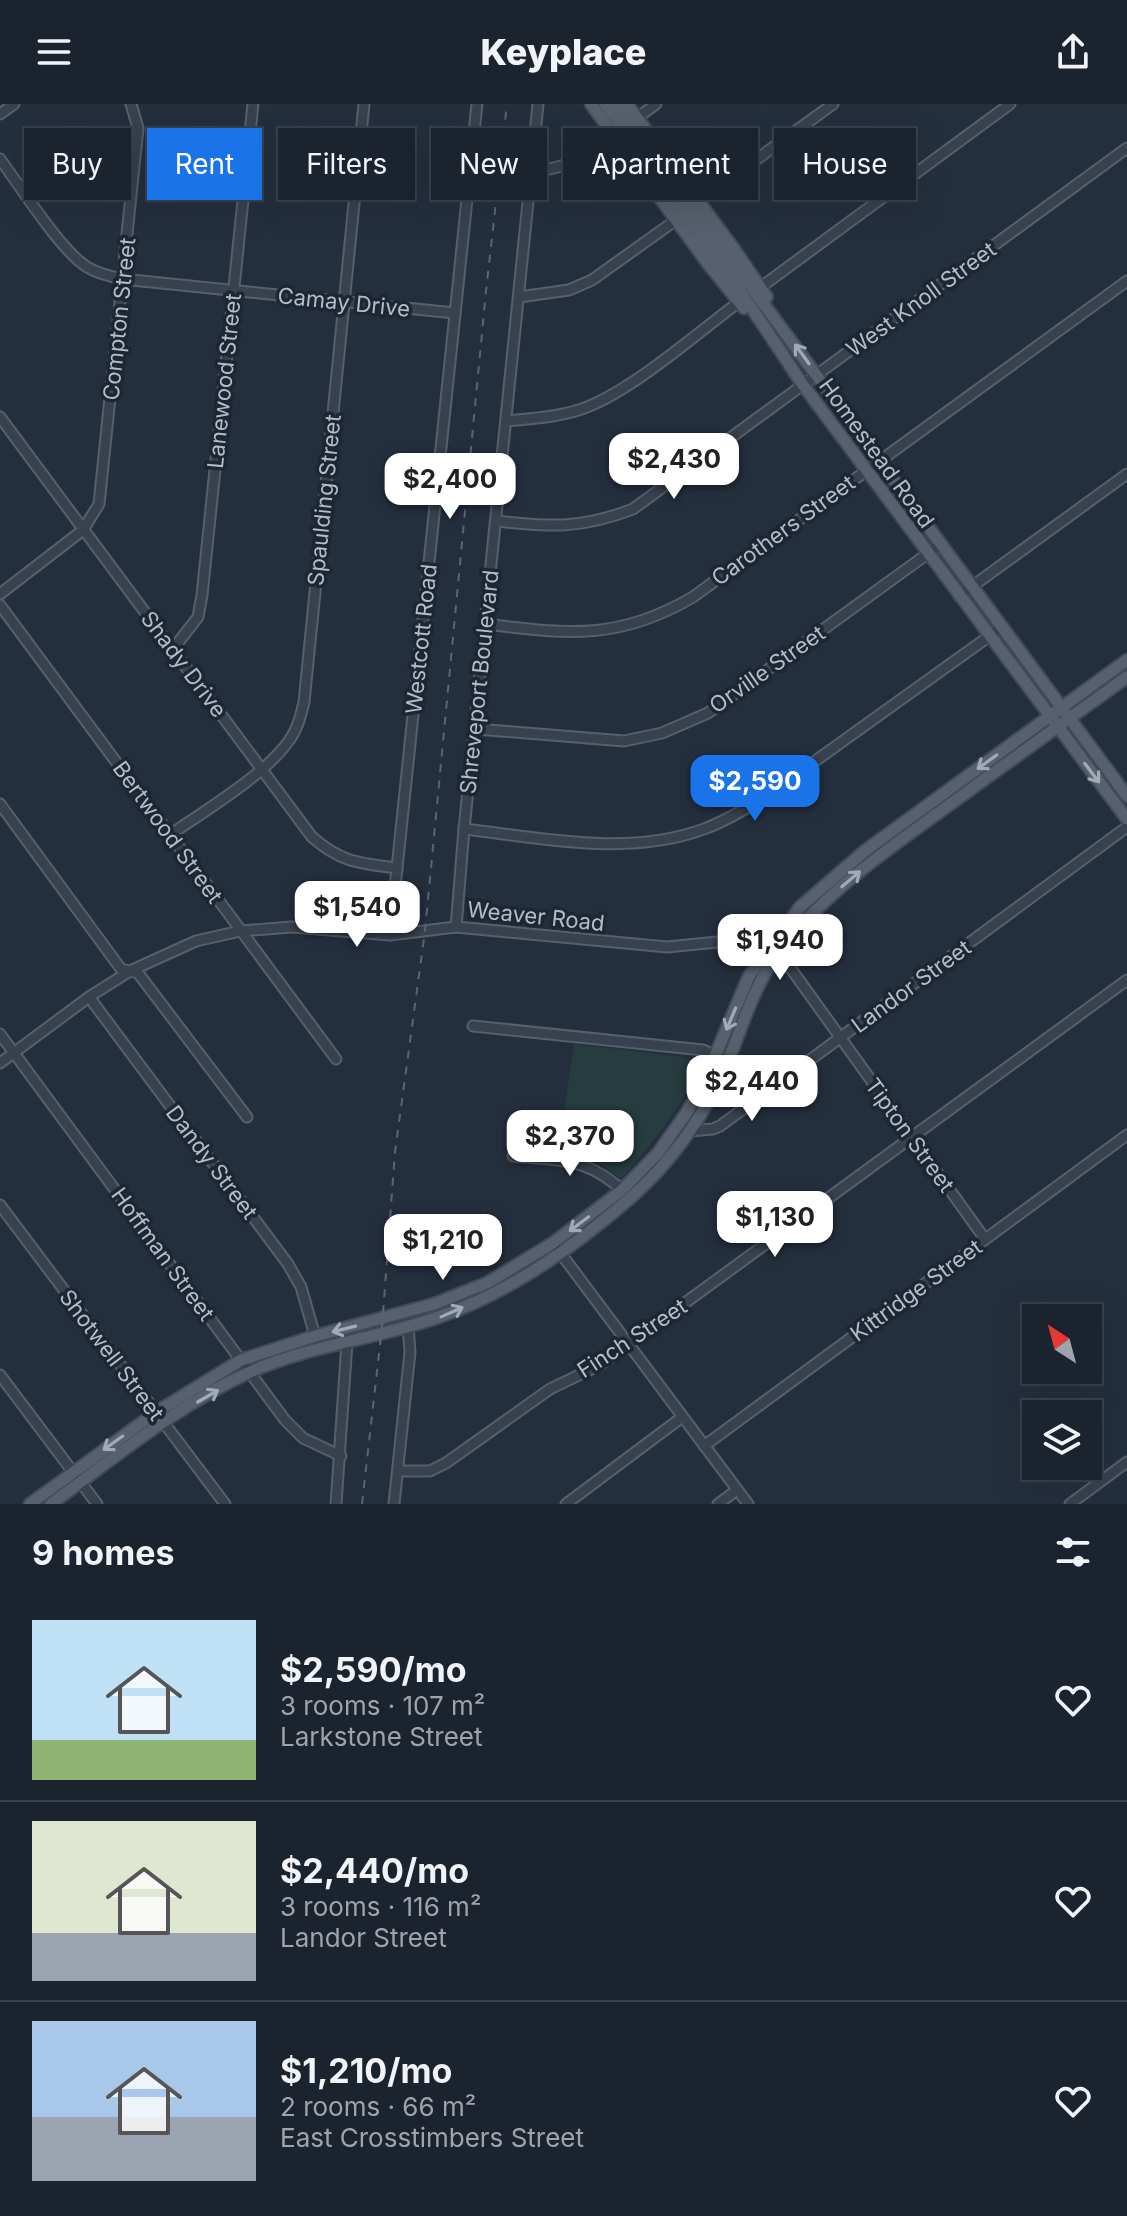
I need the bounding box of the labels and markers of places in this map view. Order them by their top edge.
pin: $2,430 [609,433,739,501]
pin: $2,400 [385,453,515,521]
pin: $2,590 [690,755,820,823]
pin: $1,540 [292,881,422,949]
pin: $1,940 [715,914,845,982]
pin: $2,440 [687,1055,817,1123]
pin: $2,370 [505,1110,635,1178]
pin: $1,130 [710,1191,840,1259]
pin: $1,210 [378,1214,508,1282]

